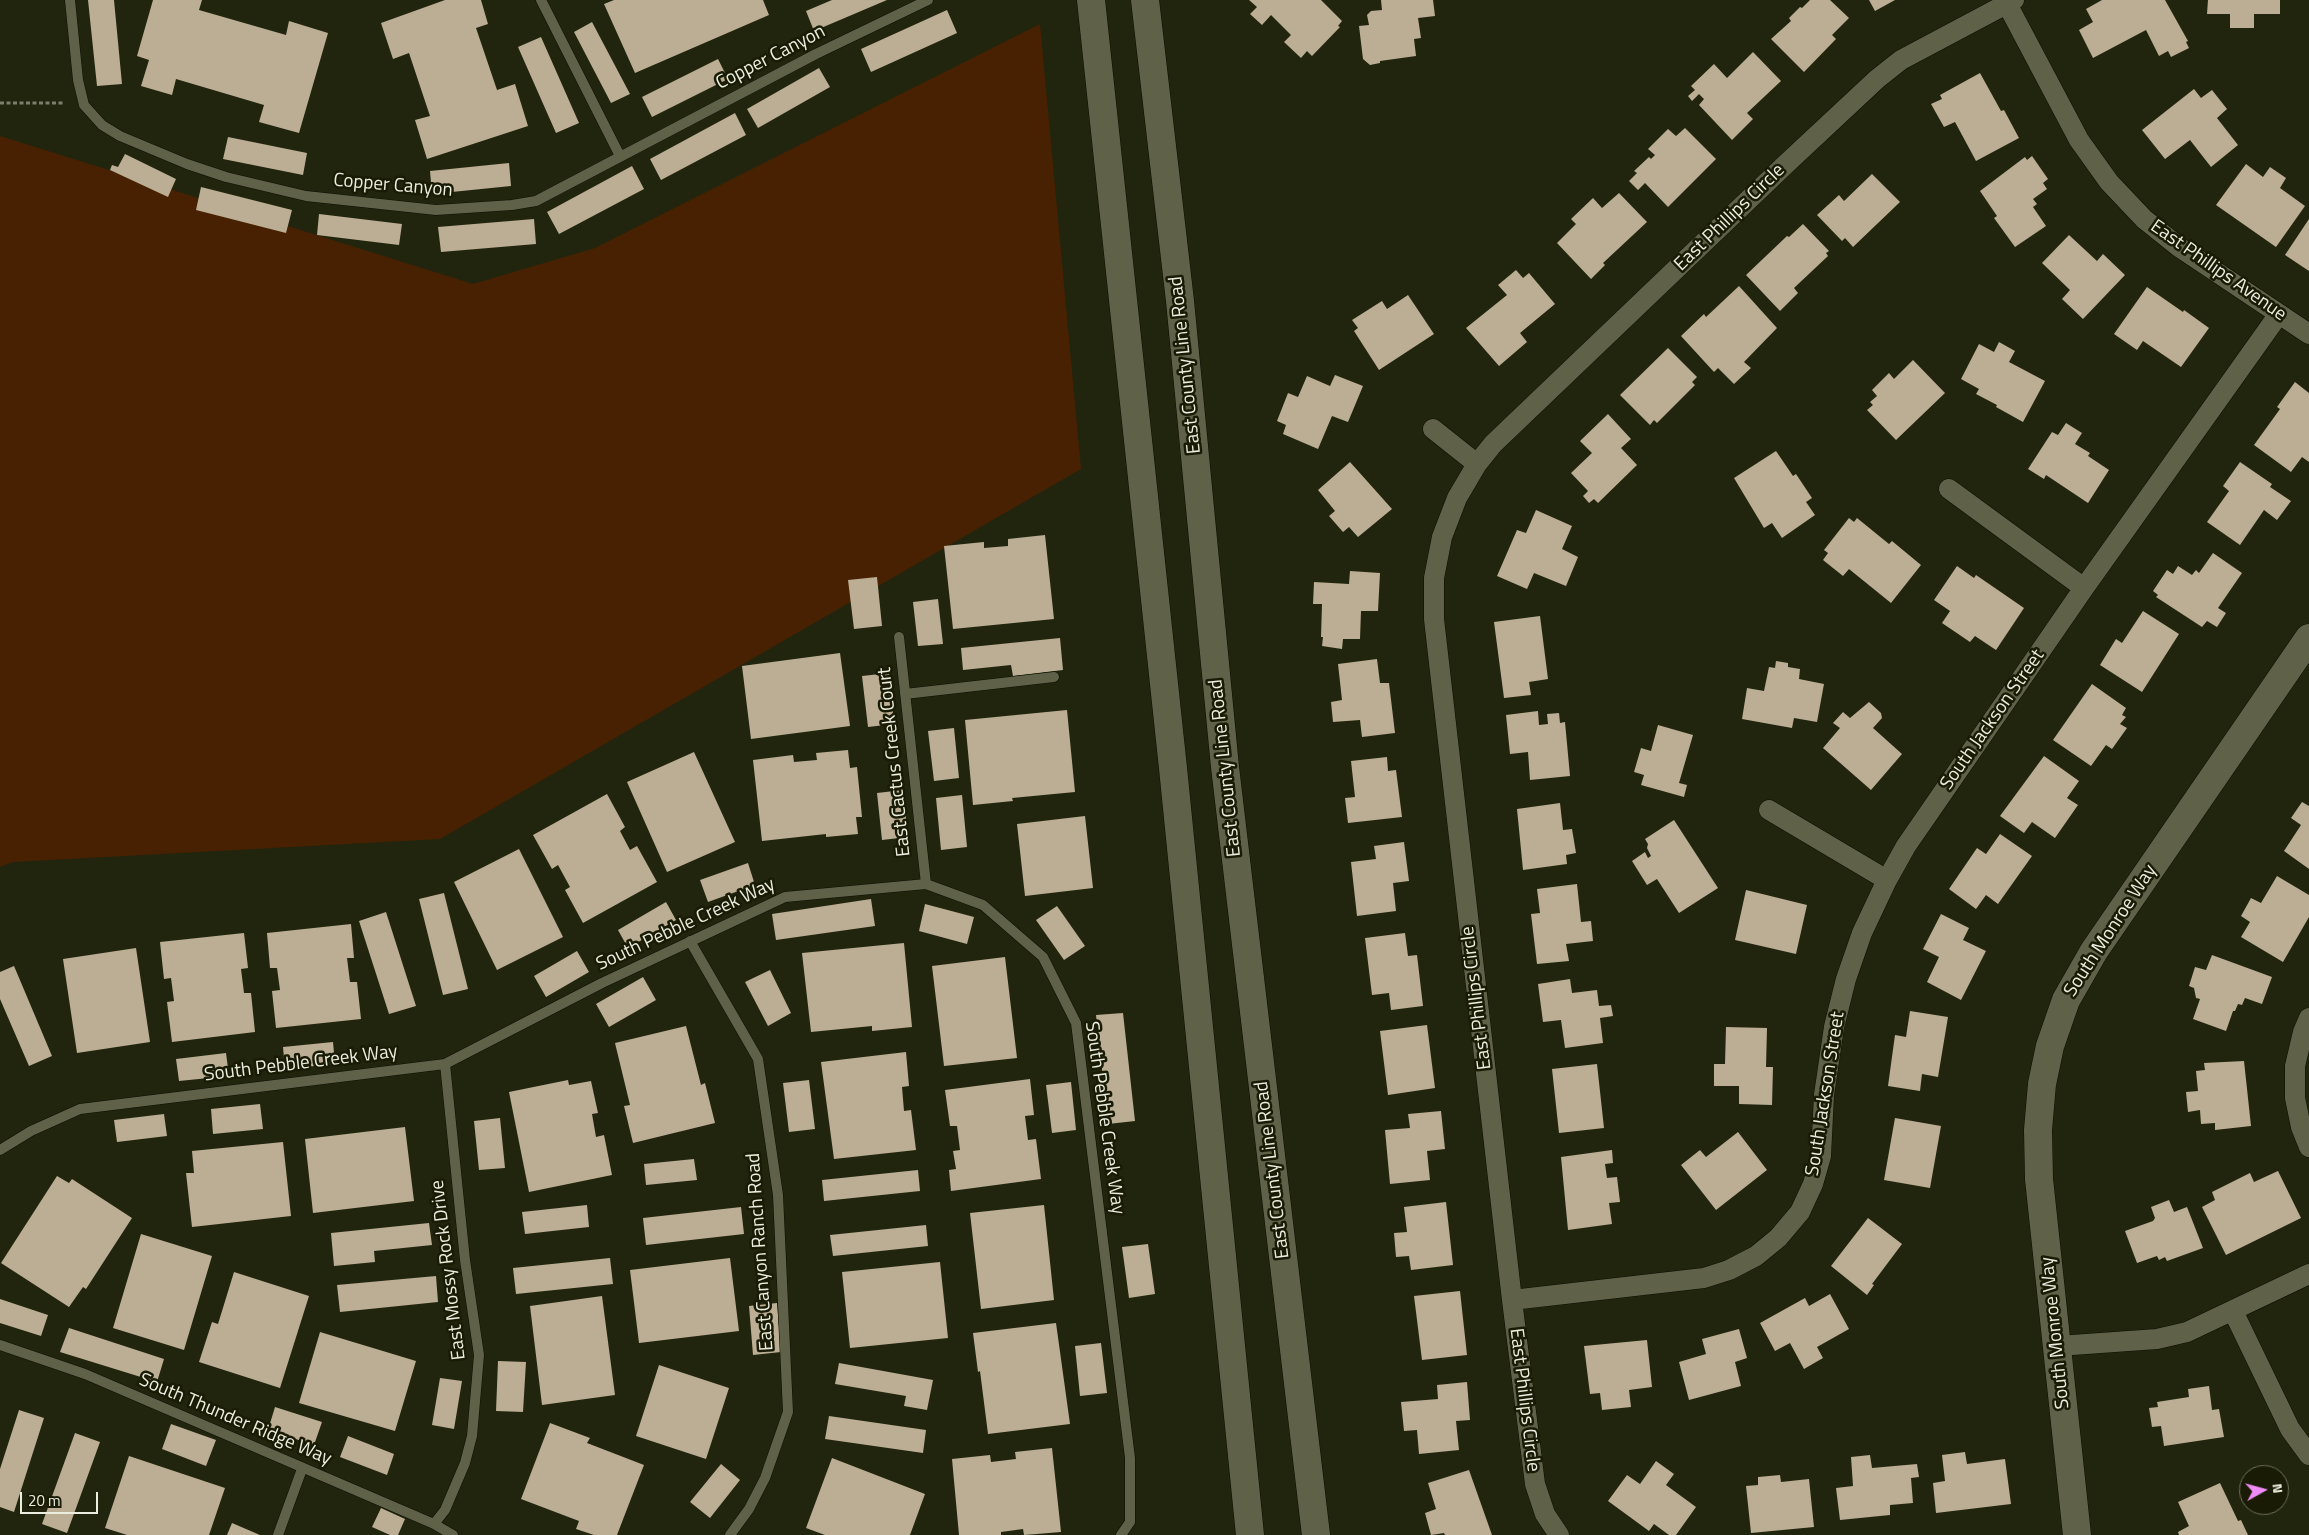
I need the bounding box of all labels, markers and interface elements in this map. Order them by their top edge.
street label: Copper Canyon [712,21,830,95]
street label: East Phillips Circle [1670,160,1790,276]
street label: Copper Canyon [332,169,454,203]
street label: East Phillips Avenue [2146,216,2290,326]
street label: East County Line Road [1165,275,1207,455]
street label: South Jackson Street [1936,645,2050,795]
street label: East Cactus Creek Court [874,666,916,858]
street label: East County Line Road [1205,678,1247,858]
street label: South Monroe Way [2060,861,2162,1001]
street label: South Pebble Creek Way [593,874,779,976]
street label: East Phillips Circle [1457,925,1497,1071]
street label: South Jackson Street [1802,1010,1850,1178]
street label: South Pebble Creek Way [1079,1020,1129,1216]
street label: South Pebble Creek Way [203,1041,399,1087]
street label: East County Line Road [1251,1080,1295,1260]
street label: East Canyon Ranch Road [743,1152,779,1352]
street label: East Mossy Rock Drive [427,1179,471,1361]
street label: South Monroe Way [2037,1256,2075,1410]
street label: East Phillips Circle [1504,1327,1544,1473]
street label: South Thunder Ridge Way [135,1369,335,1471]
north arrow [2239,1465,2289,1515]
scale bar [22,1482,100,1514]
text: N [2267,1482,2289,1494]
text: 20 m [28,1489,61,1512]

